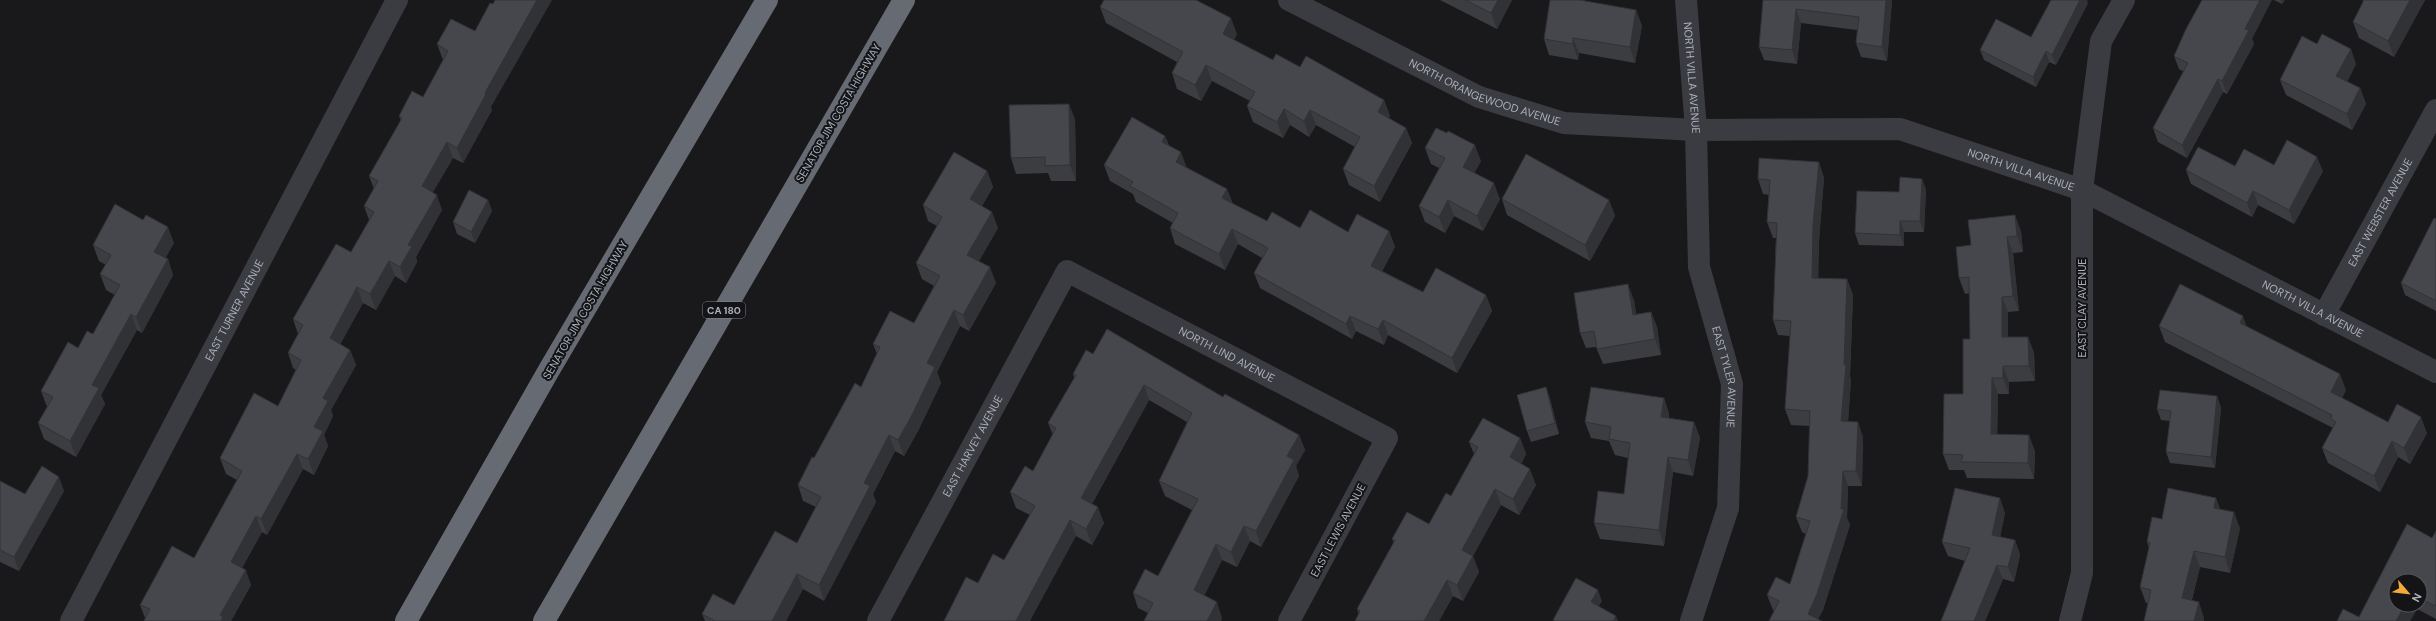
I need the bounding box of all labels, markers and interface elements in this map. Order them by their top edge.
street label: NORTH VILLA AVENUE [1681,21,1703,134]
street label: SENATOR JIM COSTA HIGHWAY [793,41,884,185]
street label: NORTH ORANGEWOOD AVENUE [1407,55,1562,129]
street label: NORTH VILLA AVENUE [1966,145,2076,194]
street label: EAST WEBSTER AVENUE [2345,156,2415,269]
street label: SENATOR JIM COSTA HIGHWAY [540,238,631,382]
street label: EAST TURNER AVENUE [202,257,267,363]
street label: EAST CLAY AVENUE [2075,258,2089,358]
street label: NORTH VILLA AVENUE [2260,277,2366,341]
road number: CA 180 [703,302,745,318]
street label: NORTH LIND AVENUE [1176,324,1277,385]
street label: EAST TYLER AVENUE [1709,324,1739,428]
street label: EAST HARVEY AVENUE [939,393,1006,499]
street label: EAST LEWIS AVENUE [1307,481,1369,579]
north arrow [2388,573,2428,613]
text: N [2409,591,2425,605]

